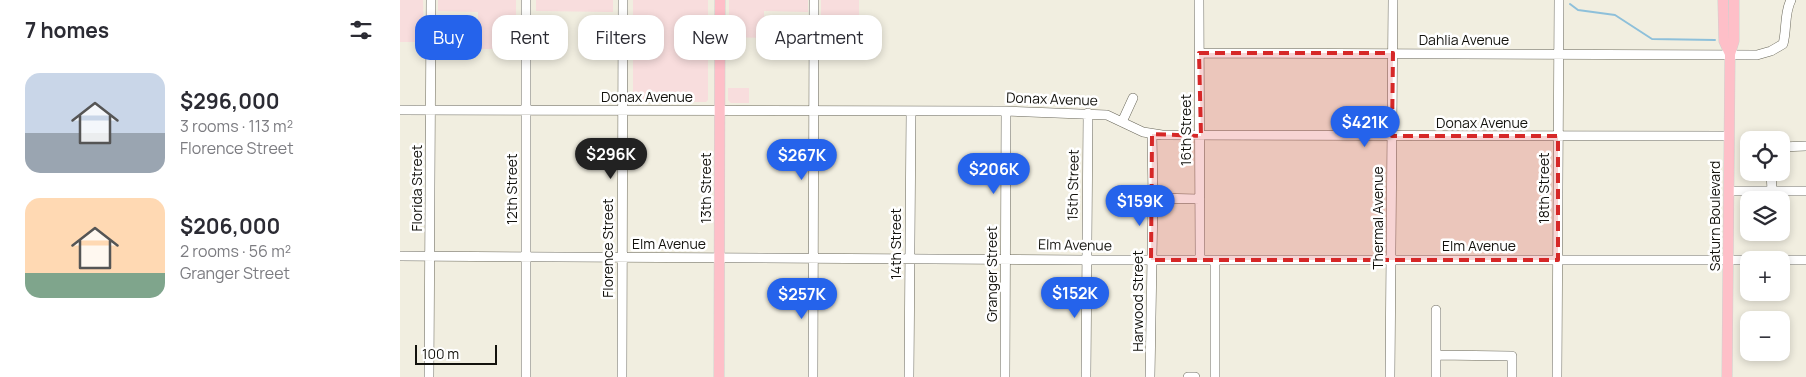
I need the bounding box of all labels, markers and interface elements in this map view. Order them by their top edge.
chip: Buy [415,15,482,60]
chip: Rent [492,15,568,60]
chip: Filters [578,15,664,60]
chip: New [674,15,746,60]
chip: Apartment [756,15,882,60]
text: 7 homes [25,16,109,44]
icon: filters [347,16,375,44]
street label: Dahlia Avenue [1419,30,1509,49]
text: $296,000 [180,87,280,115]
street label: Donax Avenue [601,87,693,106]
street label: Donax Avenue [1006,87,1098,110]
icon: home [65,93,125,153]
street label: 16th Street [1176,94,1195,166]
pin: $421K [1330,106,1400,148]
text: $421K [1342,111,1388,133]
street label: Donax Avenue [1436,113,1528,132]
text: 3 rooms · 113 m² [180,115,293,137]
map controls [1740,131,1790,361]
button: locate [1740,131,1790,181]
text: Florence Street [180,137,294,159]
pin: $296K [576,138,646,180]
pin: $267K [767,138,837,181]
text: $296K [586,143,636,165]
street label: Florida Street [407,144,426,231]
text: $267K [778,144,826,166]
street label: 15th Street [1062,149,1083,221]
street label: 13th Street [696,152,715,224]
pin: $206K [959,152,1029,195]
street label: 18th Street [1534,152,1553,224]
street label: 12th Street [502,153,521,225]
text: $206K [969,158,1019,180]
street label: Saturn Boulevard [1705,161,1724,271]
street label: Thermal Avenue [1368,166,1387,270]
pin: $159K [1105,184,1175,227]
text: $159K [1117,190,1163,212]
button: layers [1740,191,1790,241]
street label: Florence Street [598,198,617,298]
street label: 14th Street [886,208,905,280]
text: $206,000 [180,212,280,240]
icon: home [65,218,125,278]
street label: Granger Street [982,226,1001,322]
street label: Elm Avenue [632,234,706,253]
street label: Elm Avenue [1038,234,1112,255]
street label: Elm Avenue [1442,236,1516,255]
text: 2 rooms · 56 m² [180,240,291,262]
street label: Harwood Street [1128,250,1147,352]
button: + [1740,251,1790,301]
text: Granger Street [180,262,290,284]
pin: $152K [1040,276,1110,319]
pin: $257K [767,278,837,320]
text: $152K [1052,282,1098,304]
text: $257K [778,283,826,305]
button: − [1740,311,1790,361]
scale bar [415,342,498,365]
text: 100 m [422,344,459,363]

